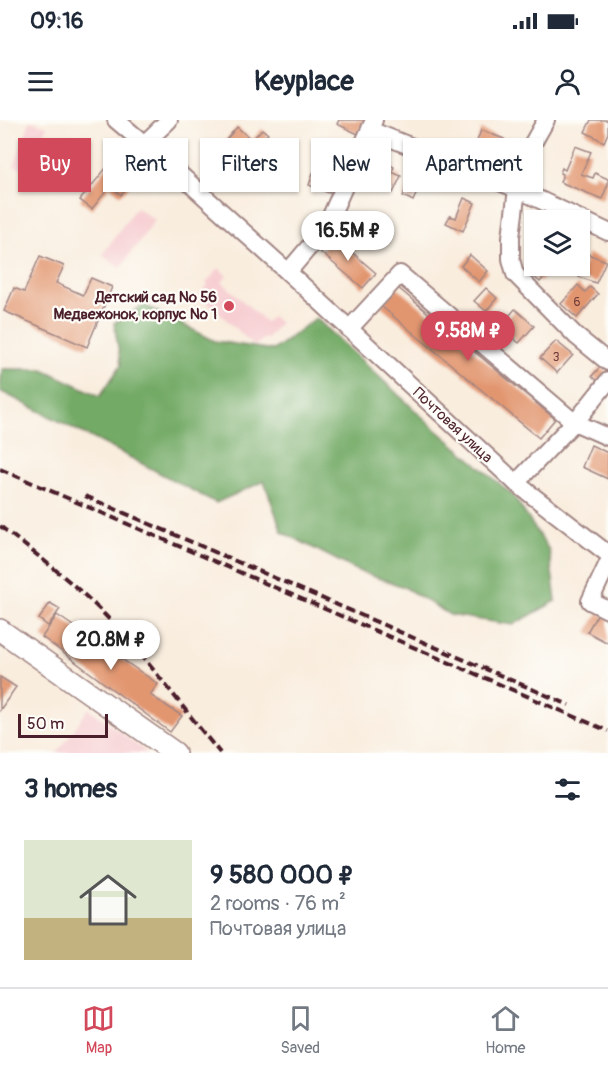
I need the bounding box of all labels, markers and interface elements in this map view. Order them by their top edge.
text: 09:16 [30,7,84,35]
icon: menu [24,65,57,98]
text: Keyplace [254,65,354,98]
icon: person [551,65,584,98]
chip: Buy [18,138,91,192]
chip: Rent [103,138,188,192]
chip: Filters [200,138,299,192]
chip: New [311,138,391,192]
chip: Apartment [403,138,543,192]
map controls [524,210,590,276]
button: layers [524,210,590,276]
pin: 16.5M ₽ [293,211,403,262]
text: 16.5M ₽ [315,218,381,243]
place label: Детский сад № 56 Медвежонок, корпус № 1 [53,288,217,324]
house number: 6 [574,295,581,310]
marker: Детский сад № 56 Медвежонок, корпус № 1 [222,299,236,313]
pin: 9.58M ₽ [413,311,523,362]
text: 9.58M ₽ [435,318,501,343]
house number: 3 [553,350,560,365]
street label: Почтовая улица [409,384,497,467]
pin: 20.8M ₽ [56,620,166,671]
text: 20.8M ₽ [76,627,146,652]
scale bar [18,711,108,738]
text: 50 m [27,714,64,734]
text: 3 homes [24,773,117,805]
icon: filters [551,773,584,806]
text: 9 580 000 ₽ [210,859,354,891]
icon: home [72,864,144,936]
text: 2 rooms · 76 m² [210,891,346,916]
text: Почтовая улица [210,916,346,941]
tab: Map [82,1002,115,1058]
tab: Saved [280,1002,320,1058]
tab: Home [485,1002,526,1058]

